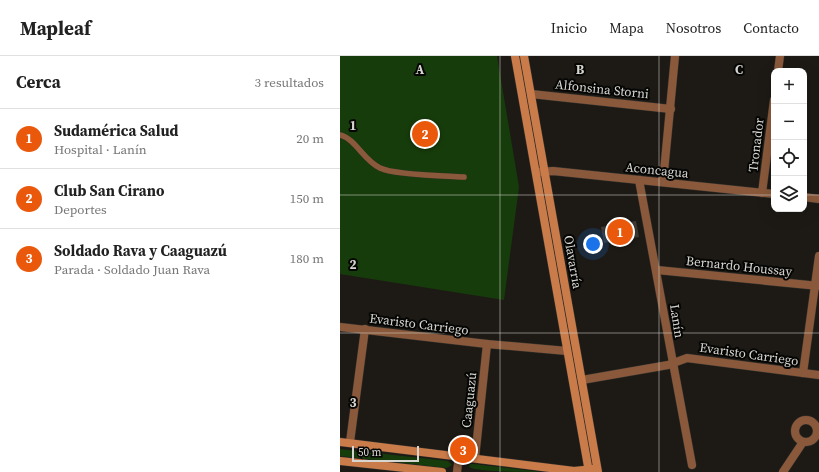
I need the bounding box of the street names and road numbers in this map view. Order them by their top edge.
street label: Alfonsina Storni [554,76,650,102]
street label: Tronador [744,116,768,173]
street label: Aconcagua [625,158,690,182]
street label: Olavarría [560,234,586,290]
street label: Bernardo Houssay [685,252,793,280]
street label: Lanín [666,303,688,339]
street label: Evaristo Carriego [368,309,470,339]
street label: Evaristo Carriego [698,339,800,369]
street label: Caaguazú [458,371,480,429]

